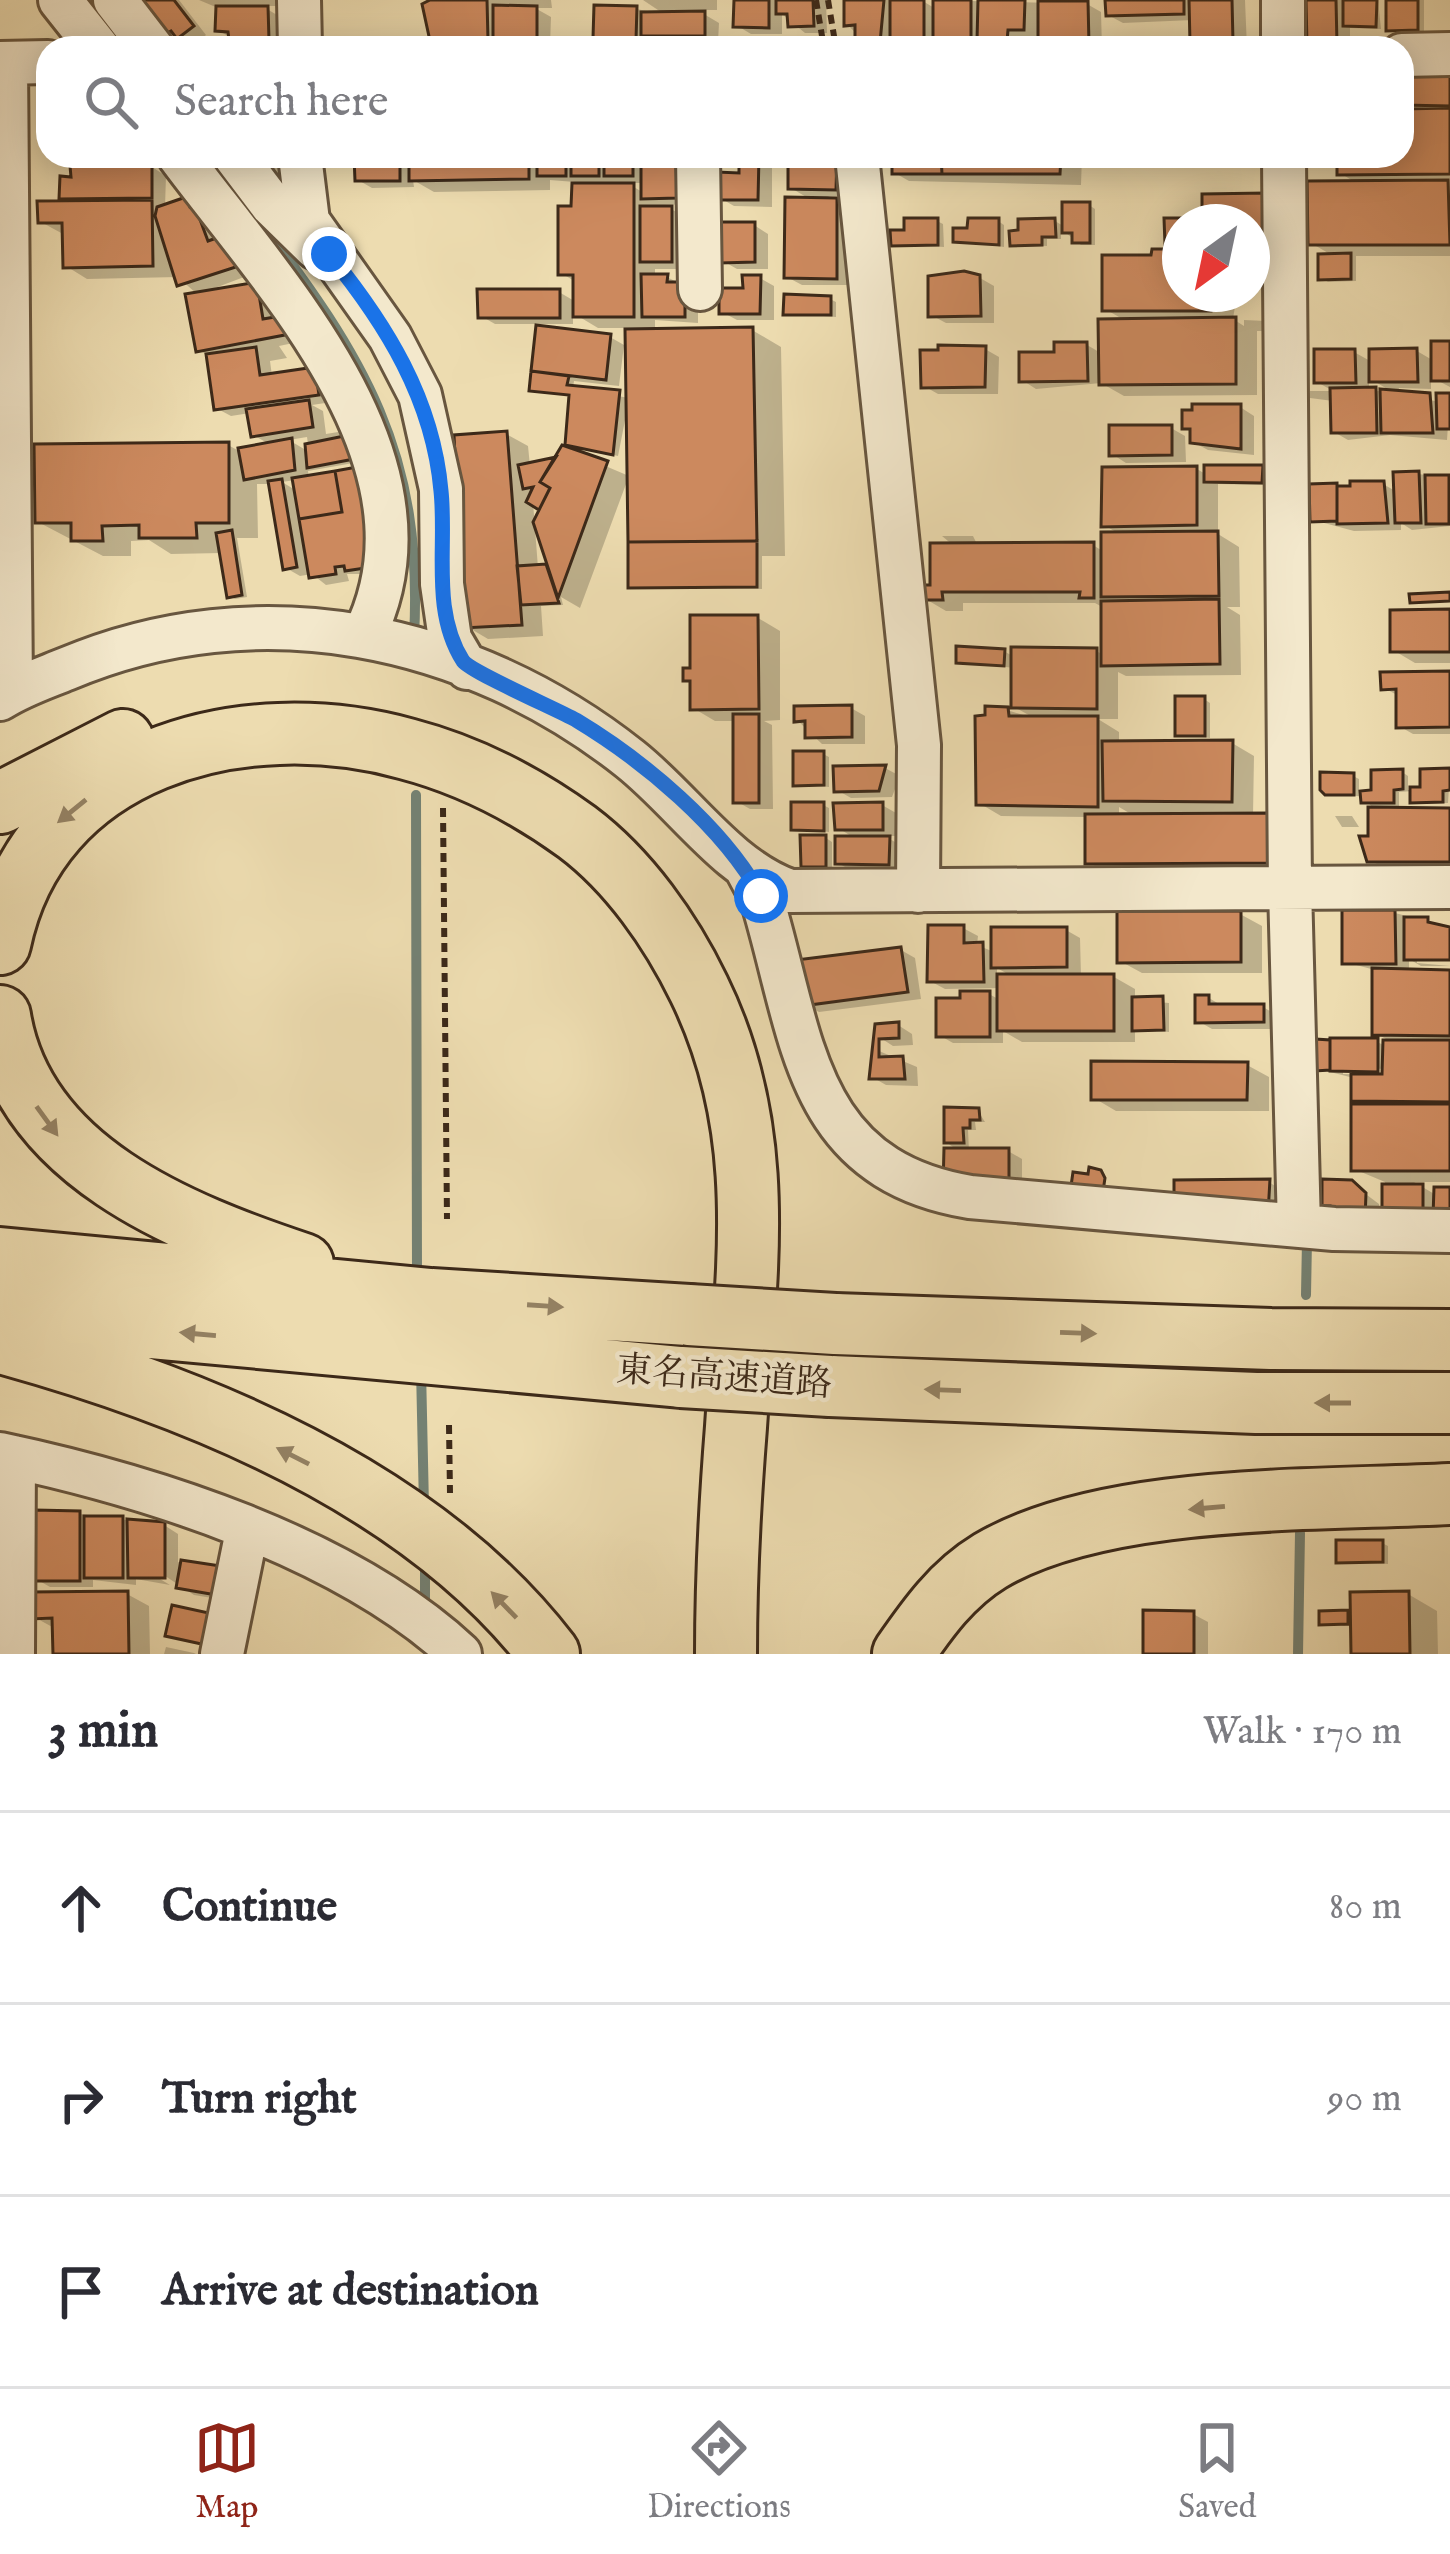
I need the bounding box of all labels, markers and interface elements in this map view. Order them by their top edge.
search box [36,36,1414,168]
icon: search [78,69,144,135]
text: Search here [174,74,388,131]
north arrow [1162,204,1270,312]
route end [302,227,356,281]
one-way arrow [56,798,87,823]
route start [734,869,788,923]
one-way arrow [35,1105,59,1137]
one-way arrow [527,1296,564,1315]
one-way arrow [1060,1323,1098,1342]
one-way arrow [179,1324,216,1343]
street label: 東名高速道路 [615,1348,833,1408]
one-way arrow [923,1380,961,1399]
one-way arrow [1313,1393,1351,1413]
one-way arrow [276,1447,311,1467]
one-way arrow [1188,1499,1226,1518]
one-way arrow [490,1591,518,1620]
text: 3 min [48,1700,158,1765]
text: Walk · 170 m [1203,1708,1402,1757]
icon: ahead [48,1875,114,1941]
text: Continue [162,1879,337,1936]
text: 80 m [1329,1883,1402,1932]
icon: right [48,2067,114,2133]
text: Turn right [162,2071,357,2128]
text: 90 m [1327,2075,1402,2124]
icon: arrive [48,2259,114,2325]
text: Arrive at destination [162,2263,539,2320]
tab: Map [194,2415,260,2529]
tab: Directions [647,2415,791,2529]
tab: Saved [1178,2415,1256,2529]

